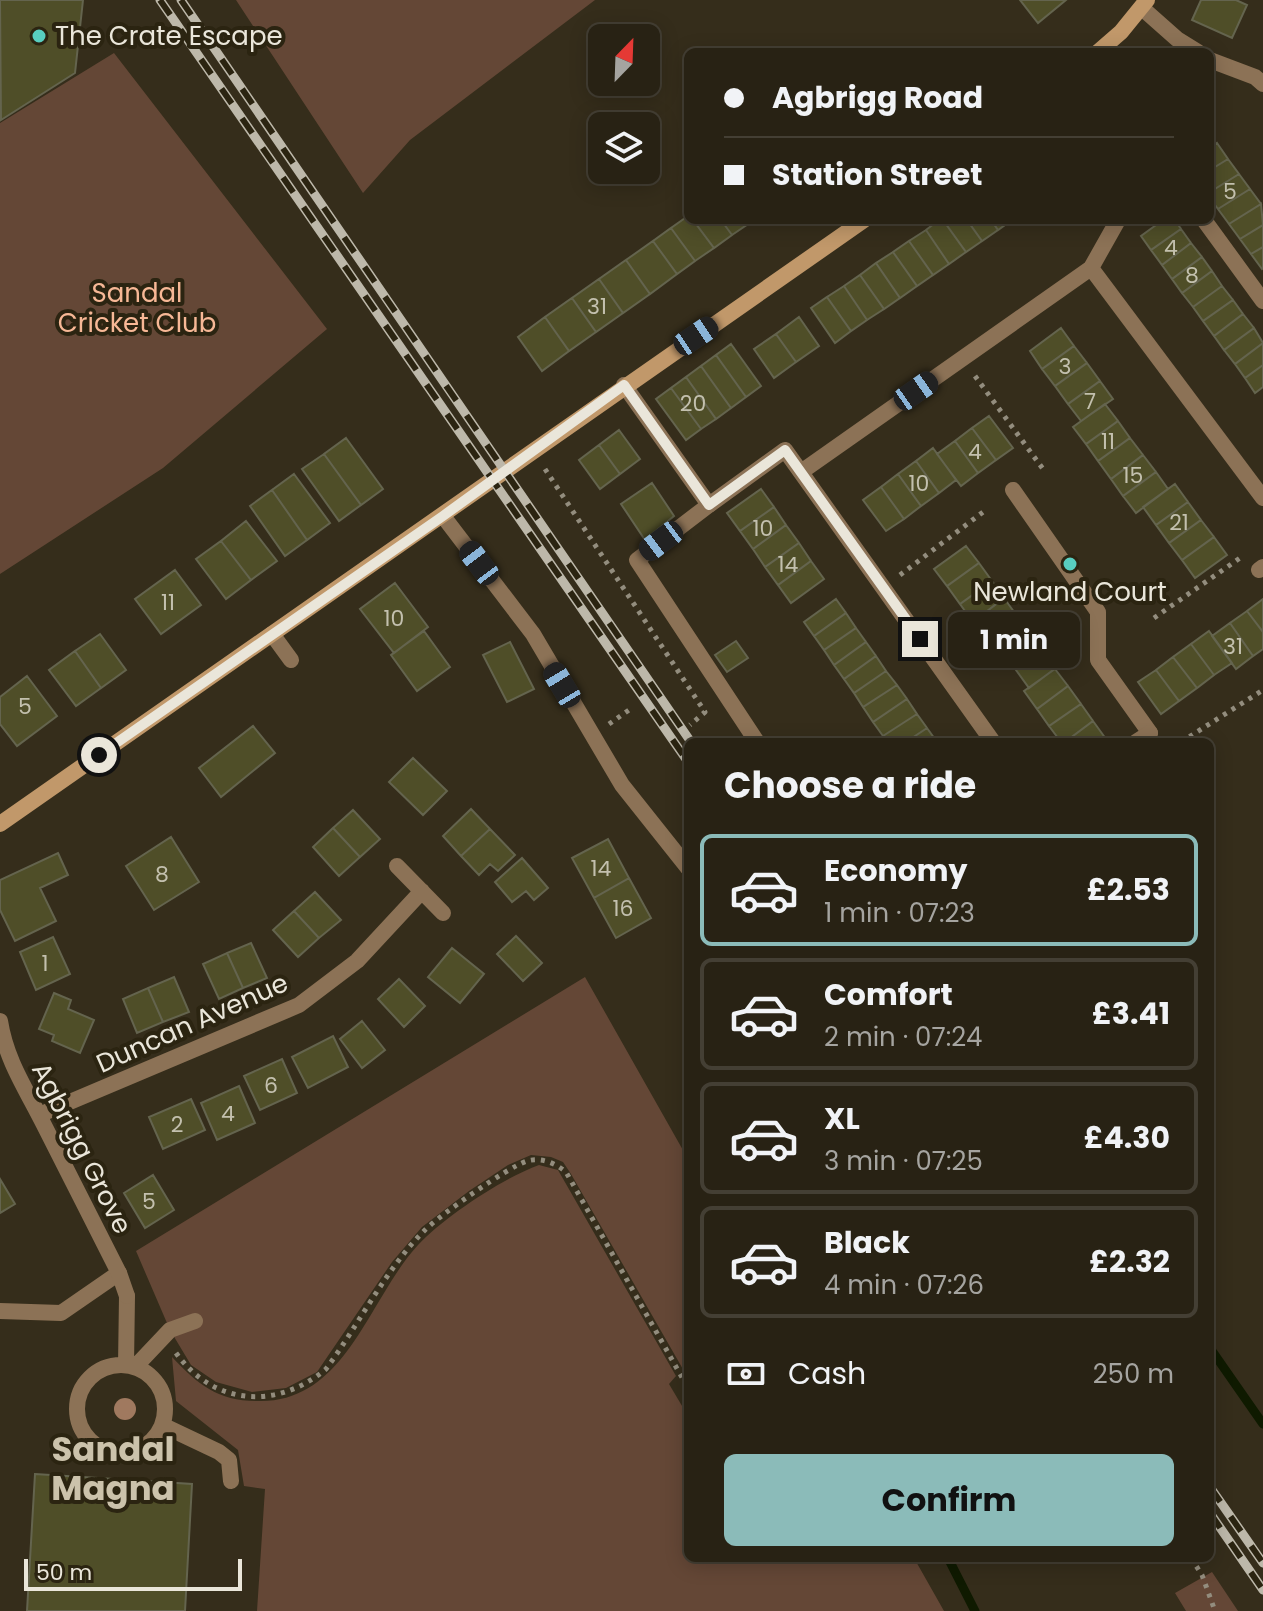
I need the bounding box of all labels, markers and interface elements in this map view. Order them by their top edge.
place label: The Crate Escape [55,18,283,54]
north arrow [588,24,660,96]
map controls [588,24,660,184]
marker: The Crate Escape [30,27,48,45]
text: Agbrigg Road [772,76,983,119]
button: layers [588,112,660,184]
text: Station Street [772,153,982,196]
house number: 5 [1223,176,1237,207]
house number: 4 [1164,232,1178,263]
house number: 8 [1185,260,1199,291]
park label: Sandal Cricket Club [58,275,216,341]
house number: 31 [587,291,607,322]
car [669,313,723,359]
house number: 3 [1059,351,1071,382]
car [889,367,943,415]
house number: 7 [1084,386,1096,417]
house number: 20 [680,388,706,419]
house number: 11 [1101,426,1115,457]
house number: 4 [968,436,982,467]
house number: 15 [1123,460,1143,491]
house number: 10 [909,468,929,499]
house number: 21 [1169,507,1189,538]
house number: 10 [753,513,773,544]
car [635,517,687,565]
car [455,537,503,589]
house number: 14 [778,549,799,580]
marker: Newland Court [1061,555,1079,573]
place label: Newland Court [973,574,1167,610]
house number: 11 [161,587,175,618]
house number: 10 [384,603,404,634]
callout: 1 min [948,611,1080,667]
route end [902,621,938,657]
text: 1 min [980,622,1048,658]
house number: 31 [1223,631,1243,662]
car [539,658,585,712]
house number: 5 [18,691,32,722]
route start [81,737,117,773]
text: Choose a ride [724,760,976,811]
text: Economy [824,849,968,892]
house number: 14 [591,853,612,884]
icon: car [728,854,800,926]
house number: 8 [155,859,169,890]
text: £2.53 [1087,868,1170,911]
house number: 16 [612,893,634,924]
text: 1 min · 07:23 [824,895,975,931]
house number: 1 [41,948,49,979]
street label: Duncan Avenue [90,965,294,1081]
text: Comfort [824,973,953,1016]
icon: car [728,978,800,1050]
text: £3.41 [1092,992,1170,1035]
text: 2 min · 07:24 [824,1019,982,1055]
street label: Agbrigg Grove [23,1056,141,1240]
house number: 6 [264,1070,278,1101]
text: XL [824,1097,860,1140]
house number: 4 [221,1098,235,1129]
icon: car [728,1102,800,1174]
house number: 2 [171,1109,183,1140]
text: £4.30 [1084,1116,1170,1159]
text: 3 min · 07:25 [824,1143,983,1179]
house number: 5 [142,1186,156,1217]
text: Black [824,1221,910,1264]
icon: car [728,1226,800,1298]
text: £2.32 [1089,1240,1170,1283]
text: 4 min · 07:26 [824,1267,984,1303]
icon: cash [724,1352,768,1396]
text: Cash [788,1352,866,1395]
text: 250 m [1093,1356,1174,1392]
district label: Sandal Magna [51,1425,175,1512]
button: Confirm [724,1454,1174,1546]
scale bar [24,1555,242,1591]
text: 50 m [36,1557,92,1588]

